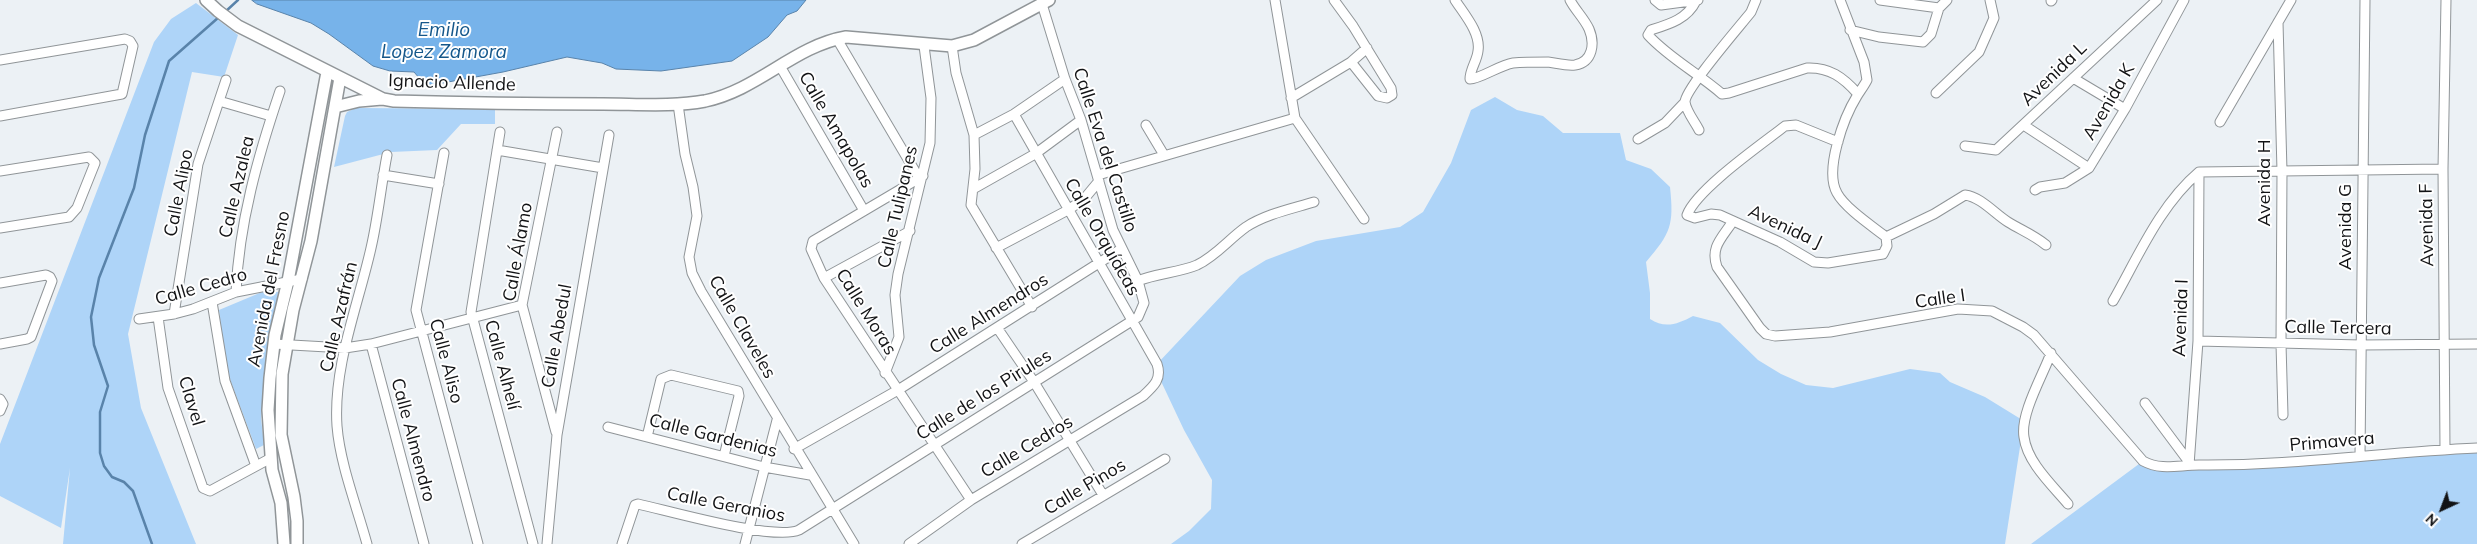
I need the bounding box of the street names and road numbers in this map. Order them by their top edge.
street label: Avenida L [2017,37,2091,111]
street label: Avenida K [2079,60,2139,144]
street label: Calle Eva del Castillo [1068,65,1142,235]
street label: Calle Amapolas [794,68,878,192]
street label: Ignacio Allende [388,70,516,96]
street label: Calle Azalea [215,134,259,240]
street label: Avenida H [2254,140,2276,226]
street label: Calle Tulipanes [873,144,923,270]
street label: Calle Alipo [160,147,198,239]
street label: Calle Orquídeas [1060,174,1144,300]
street label: Avenida F [2415,183,2439,267]
street label: Avenida G [2335,184,2357,270]
street label: Calle Álamo [499,201,537,303]
street label: Avenida J [1745,201,1825,253]
street label: Avenida del Fresno [243,209,295,369]
street label: Calle Azafrán [316,259,362,375]
street label: Calle Cedro [152,264,250,310]
street label: Calle Moras [831,265,901,359]
street label: Calle Almendros [926,269,1052,359]
street label: Calle Claveles [704,272,780,382]
street label: Avenida I [2169,279,2193,357]
street label: Calle Abedul [537,282,577,390]
street label: Calle I [1913,285,1967,313]
street label: Calle Aliso [424,316,468,406]
street label: Calle Tercera [2284,316,2392,340]
street label: Calle Alhelí [480,318,524,412]
street label: Calle de los Pirules [912,345,1056,445]
street label: Clavel [173,374,209,428]
street label: Calle Almendro [386,376,440,504]
street label: Calle Gardenias [647,410,779,462]
street label: Calle Cedros [977,411,1077,483]
street label: Primavera [2289,428,2375,456]
street label: Calle Pinos [1040,454,1130,520]
street label: Calle Geranios [665,483,787,527]

